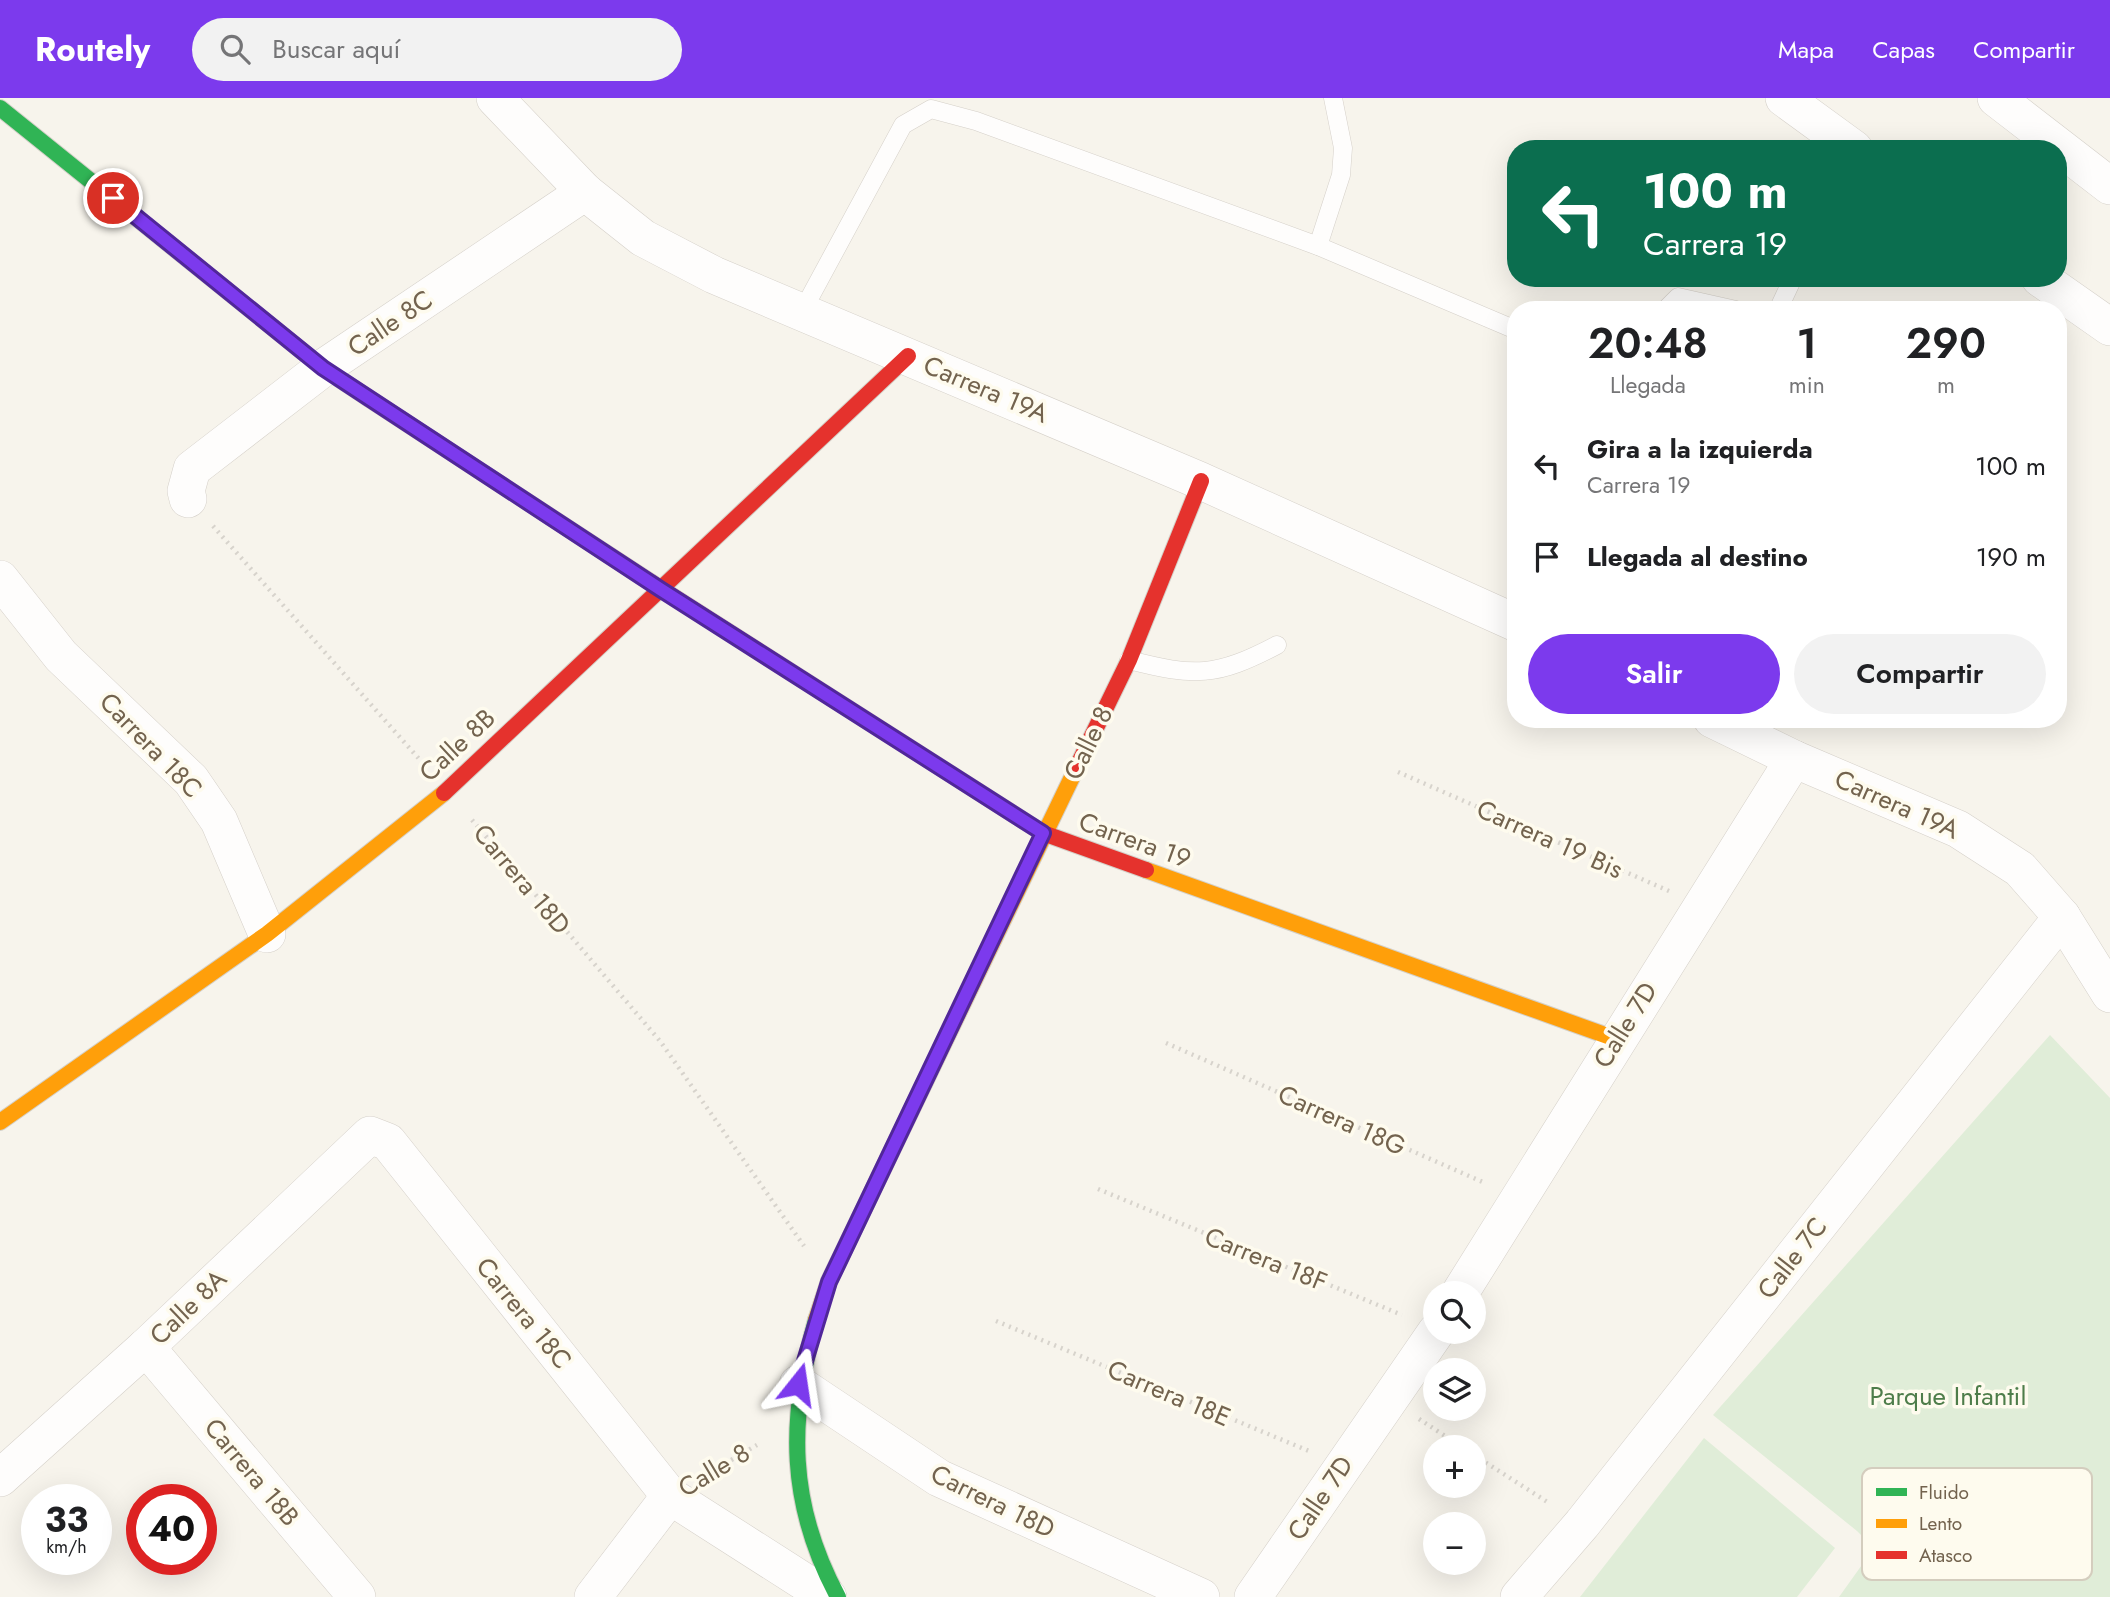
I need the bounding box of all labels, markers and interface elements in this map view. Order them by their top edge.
search box [192,18,682,81]
text: Routely [35,26,150,73]
icon: search [216,30,254,68]
text: Buscar aquí [272,30,400,68]
text: Mapa [1778,32,1834,67]
text: Capas [1872,32,1935,67]
text: Compartir [1973,32,2075,67]
text: 100 m [1643,156,1788,226]
pin [83,168,143,228]
icon: left [1528,168,1619,259]
icon: arrive [94,179,132,217]
text: Carrera 19 [1643,221,1787,267]
street label: Calle 8C [340,281,440,365]
text: 20:48 [1588,313,1708,374]
text: 1 [1796,313,1817,374]
text: 290 [1906,313,1986,374]
street label: Carrera 19A [918,346,1055,433]
text: Llegada [1610,368,1686,402]
text: min [1789,368,1825,402]
text: m [1937,368,1955,402]
text: Gira a la izquierda [1587,430,1813,468]
icon: left [1528,447,1566,485]
text: 100 m [1975,447,2046,485]
text: Carrera 19 [1587,468,1691,502]
icon: arrive [1528,538,1566,576]
text: Llegada al destino [1587,538,1808,576]
text: 190 m [1976,538,2046,576]
button: Salir [1528,634,1780,714]
button: Compartir [1794,634,2046,714]
street label: Carrera 18C [91,684,211,806]
street label: Calle 8B [410,700,504,790]
street label: Calle 8 [1054,700,1122,786]
street label: Carrera 19A [1829,760,1966,849]
street label: Carrera 19 Bis [1471,790,1629,888]
street label: Carrera 19 [1074,802,1196,878]
street label: Carrera 18D [464,815,580,943]
street label: Calle 7D [1584,975,1666,1075]
street label: Carrera 18G [1272,1075,1412,1165]
street label: Calle 7C [1748,1209,1836,1307]
street label: Carrera 18F [1199,1217,1333,1301]
street label: Carrera 18C [467,1249,581,1377]
street label: Calle 8A [141,1260,236,1353]
map controls [1423,1281,1486,1575]
button: search [1423,1281,1486,1344]
position arrow [761,1347,835,1421]
street label: Carrera 18E [1101,1350,1237,1436]
button: layers [1423,1358,1486,1421]
park label: Parque Infantil [1870,1377,2026,1415]
street label: Carrera 18B [195,1410,309,1534]
street label: Calle 8 [671,1434,757,1506]
button: + [1423,1435,1486,1498]
street label: Calle 7D [1278,1448,1362,1548]
street label: Carrera 18D [924,1455,1062,1547]
legend [1862,1468,2092,1580]
text: Fluido [1919,1479,1969,1506]
speed limit sign: 40 [126,1484,217,1575]
text: 33 [45,1495,88,1545]
text: Lento [1919,1510,1962,1537]
button: − [1423,1512,1486,1575]
text: km/h [46,1534,87,1560]
text: Atasco [1919,1542,1972,1569]

